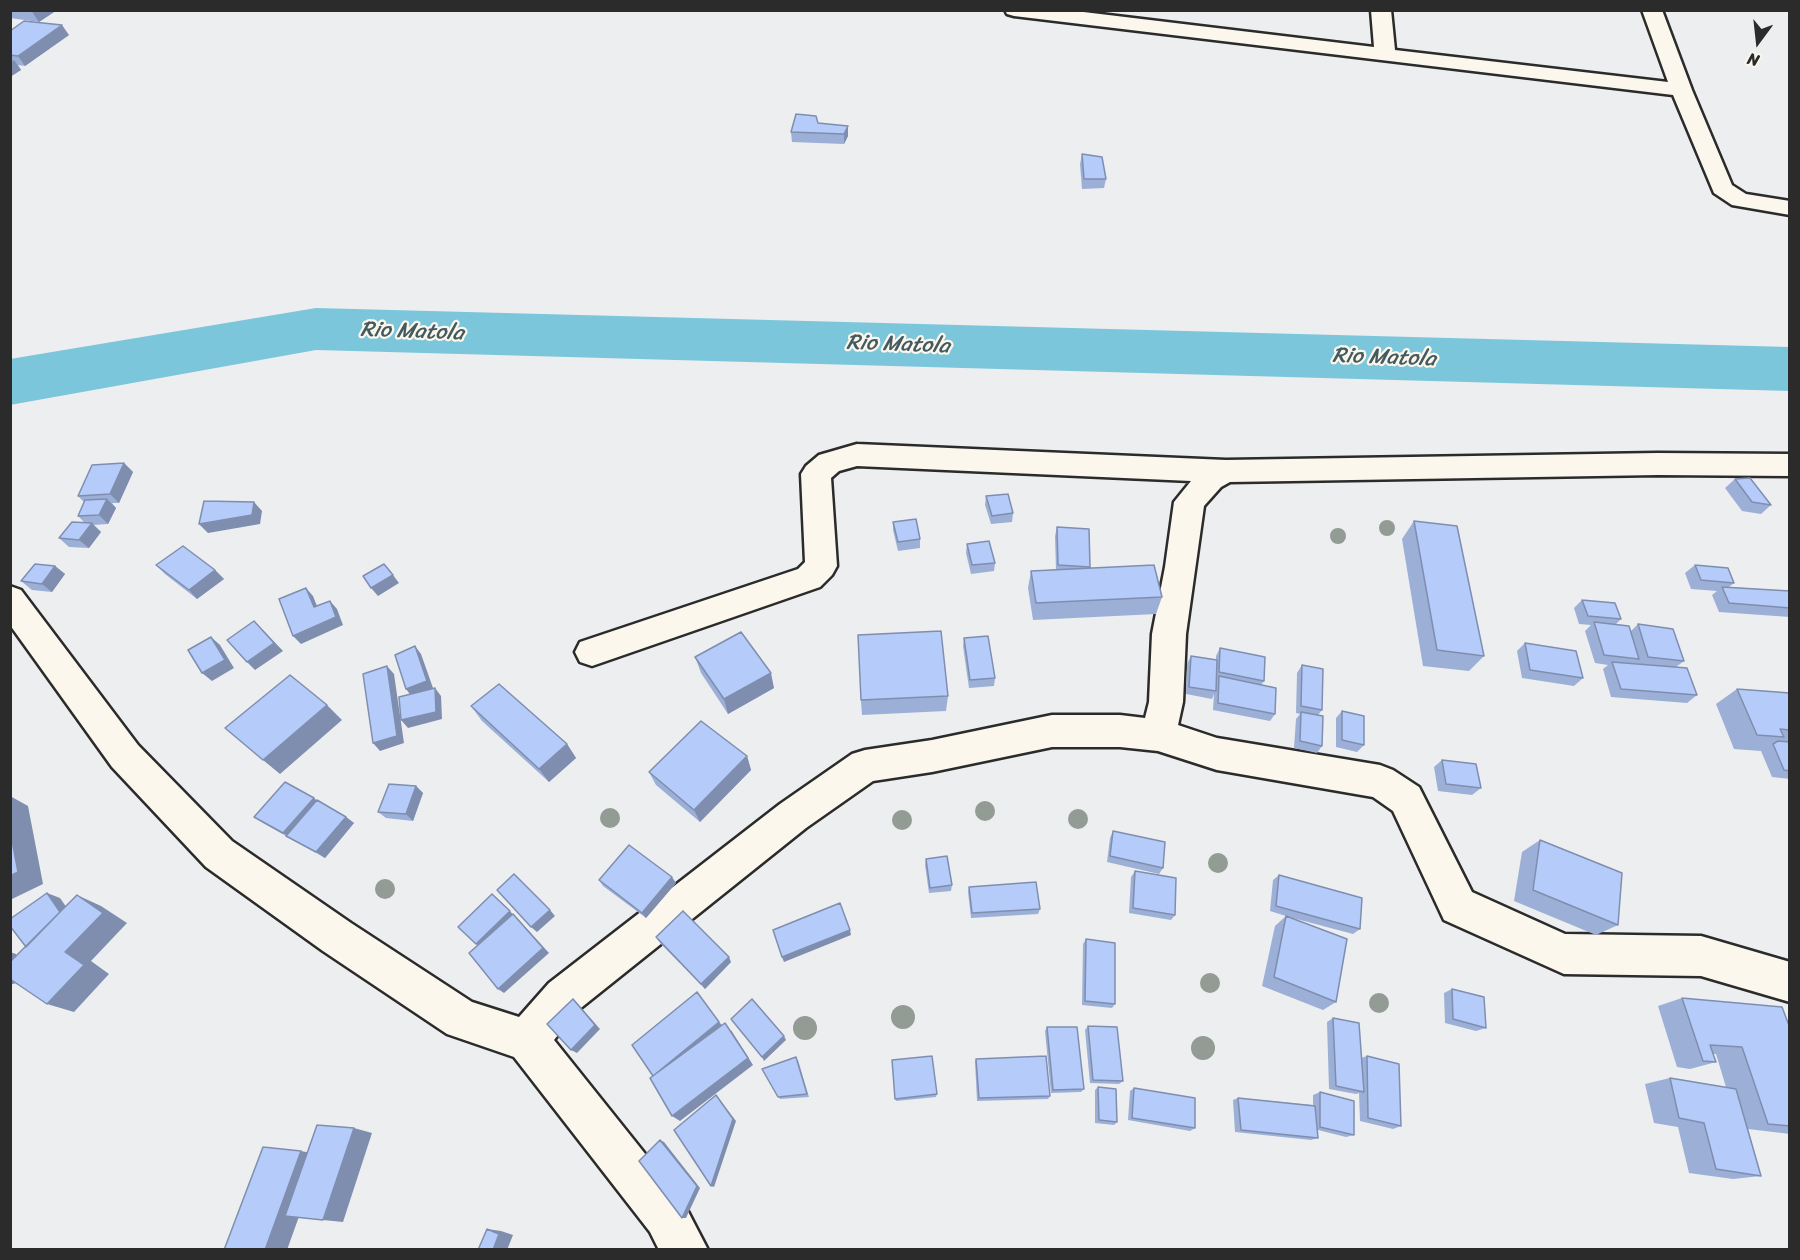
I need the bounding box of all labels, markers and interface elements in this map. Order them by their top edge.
north arrow [1728,12,1788,72]
text: N [1744,44,1762,75]
water label: Rio Matola [360,317,464,347]
water label: Rio Matola [846,330,950,360]
water label: Rio Matola [1332,343,1436,373]

